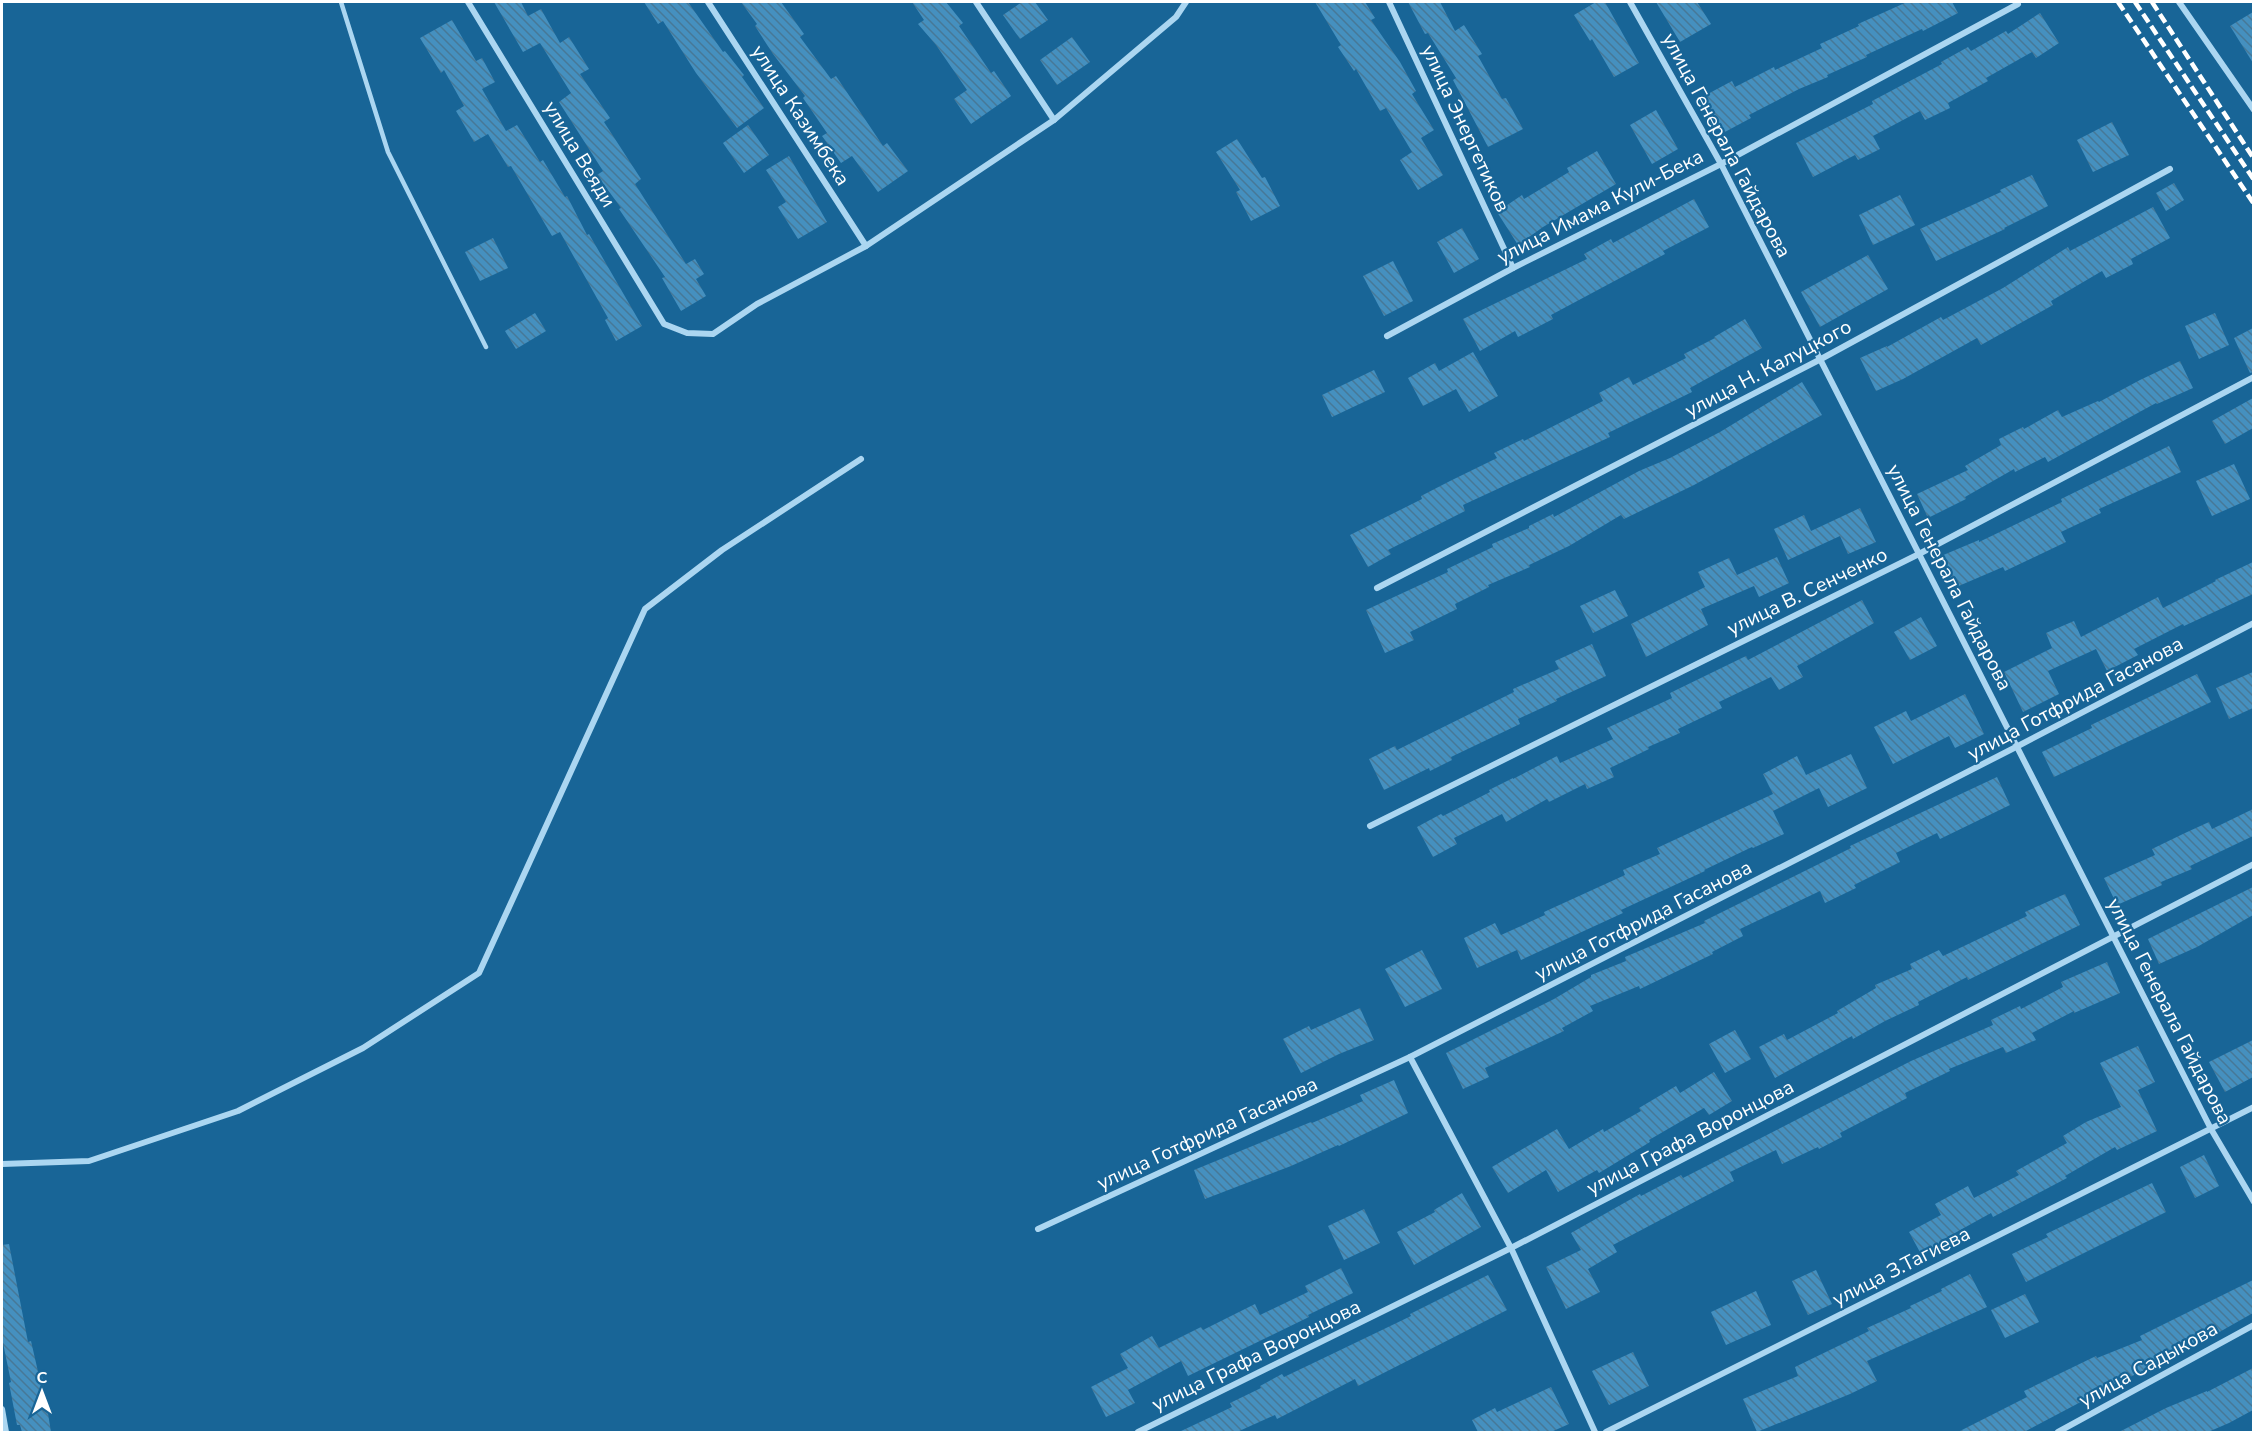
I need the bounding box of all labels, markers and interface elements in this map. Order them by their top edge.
street label: улица Генерала Гайдарова [1656,28,1797,262]
street label: улица Казимбека [745,40,856,191]
street label: улица Энергетиков [1415,40,1516,216]
street label: улица Веяди [537,96,622,212]
street label: улица Имама Кули-Бека [1493,143,1708,270]
street label: улица Н. Калуцкого [1680,313,1856,424]
street label: улица Генерала Гайдарова [1881,459,2019,695]
street label: улица В. Сенченко [1723,541,1892,642]
street label: улица Готфрида Гасанова [1963,630,2188,767]
street label: улица Готфрида Гасанова [1530,854,1757,987]
street label: улица Генерала Гайдарова [2101,893,2239,1129]
street label: улица Готфрида Гасанова [1092,1070,1322,1197]
street label: улица Графа Воронцова [1582,1073,1799,1202]
street label: улица З.Тагиева [1828,1220,1975,1313]
street label: улица Графа Воронцова [1147,1293,1365,1418]
street label: улица Садыкова [2074,1315,2223,1414]
north arrow [12,1362,72,1422]
text: С [37,1367,48,1389]

